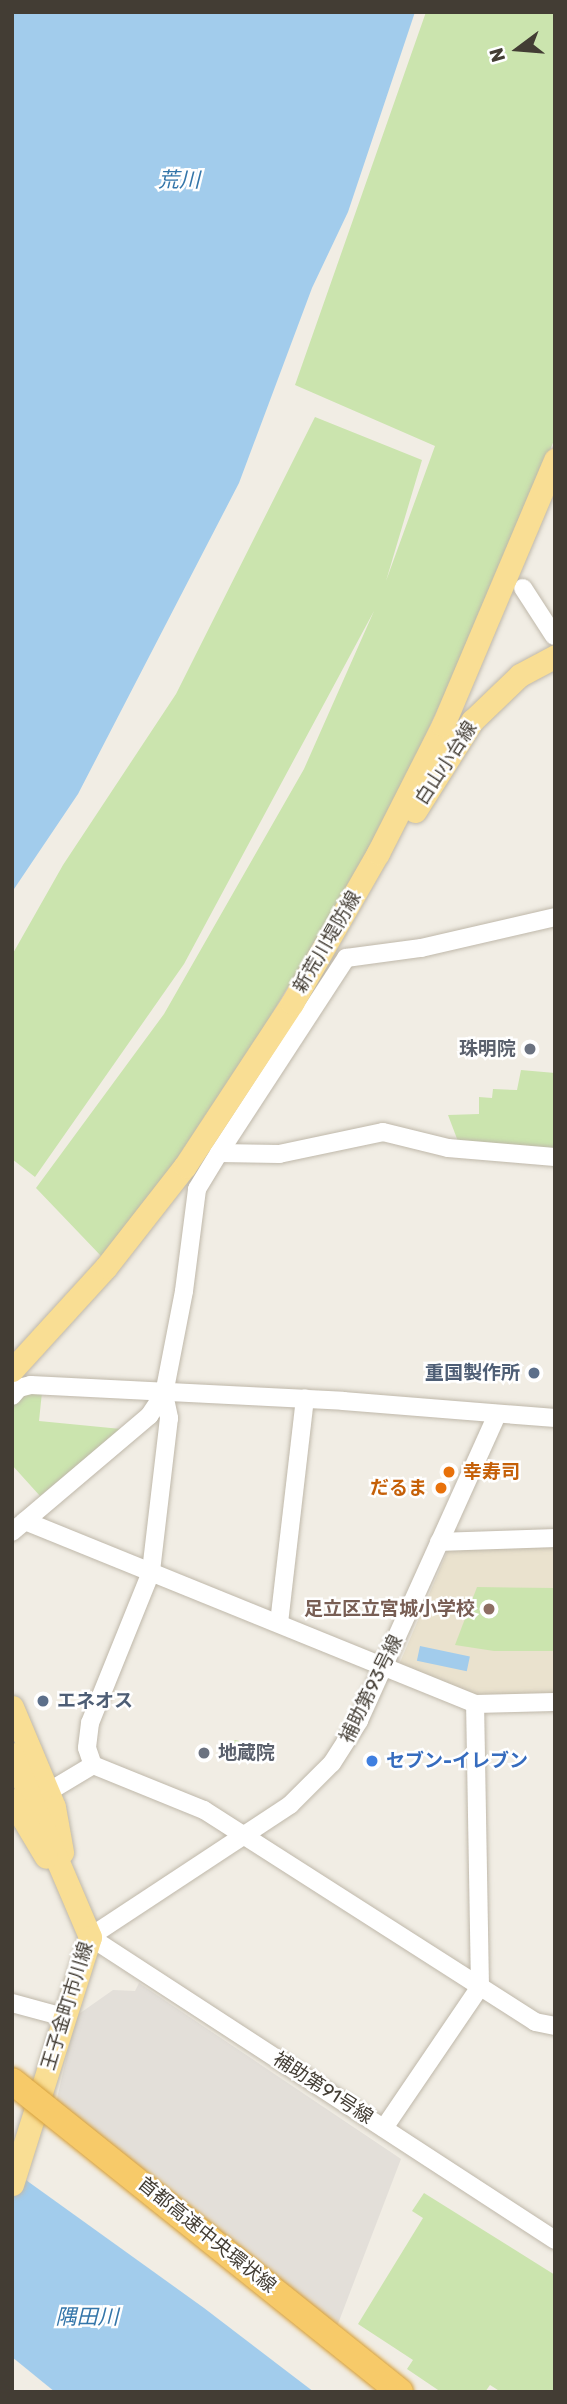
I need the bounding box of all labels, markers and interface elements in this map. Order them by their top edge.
north arrow [483,14,553,84]
text: N [484,45,510,65]
water label: 荒川 [158,167,200,193]
street label: 白山小台線 [411,717,481,809]
street label: 新荒川堤防線 [289,887,365,997]
place label: 珠明院 [459,1038,516,1060]
marker: 珠明院 [522,1041,538,1057]
place label: 重国製作所 [425,1362,520,1384]
marker: 重国製作所 [526,1365,542,1381]
place label: 幸寿司 [463,1461,520,1483]
marker: 幸寿司 [441,1464,457,1480]
place label: だるま [370,1477,427,1499]
marker: だるま [433,1480,449,1496]
place label: 足立区立宮城小学校 [304,1598,475,1620]
marker: 足立区立宮城小学校 [481,1601,497,1617]
street label: 補助第93号線 [335,1631,407,1747]
place label: エネオス [57,1690,133,1712]
marker: エネオス [35,1693,51,1709]
place label: 地蔵院 [218,1742,275,1764]
marker: 地蔵院 [196,1745,212,1761]
place label: セブン-イレブン [386,1750,528,1772]
marker: セブン-イレブン [364,1753,380,1769]
street label: 王子金町市川線 [37,1939,97,2073]
street label: 補助第91号線 [269,2047,377,2129]
street label: 首都高速中央環状線 [133,2172,281,2298]
water label: 隅田川 [56,2304,118,2330]

